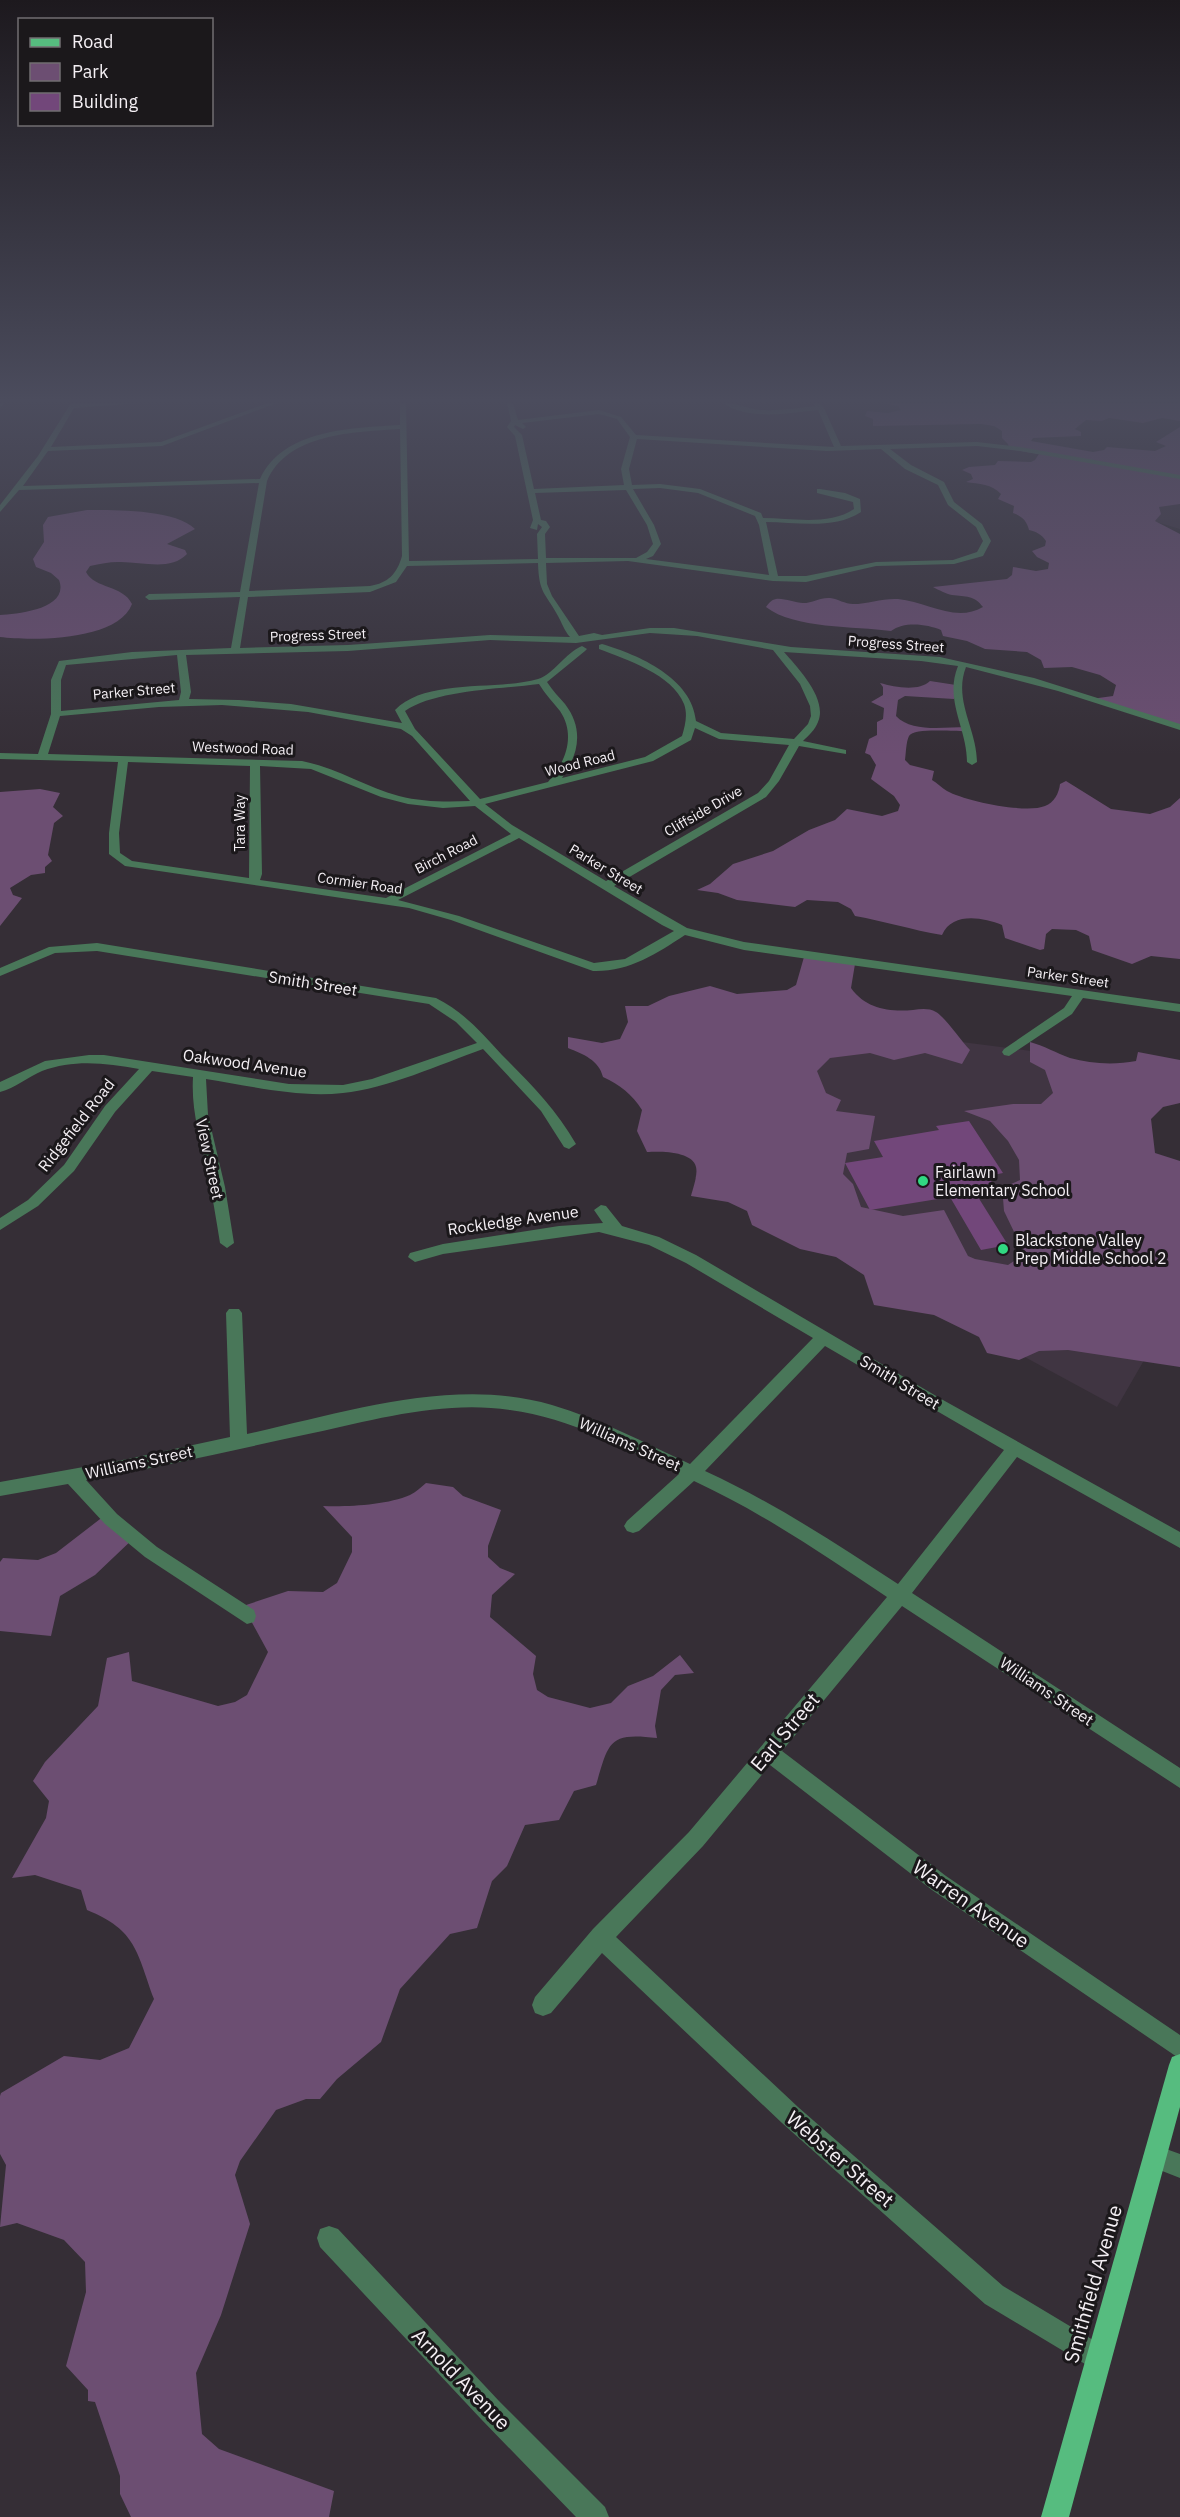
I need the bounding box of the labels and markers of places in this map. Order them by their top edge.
place label: Fairlawn Elementary School [935,1162,1070,1200]
marker: Fairlawn Elementary School [916,1174,930,1188]
place label: Blackstone Valley Prep Middle School 2 [1015,1230,1167,1268]
marker: Blackstone Valley Prep Middle School 2 [996,1242,1010,1256]

